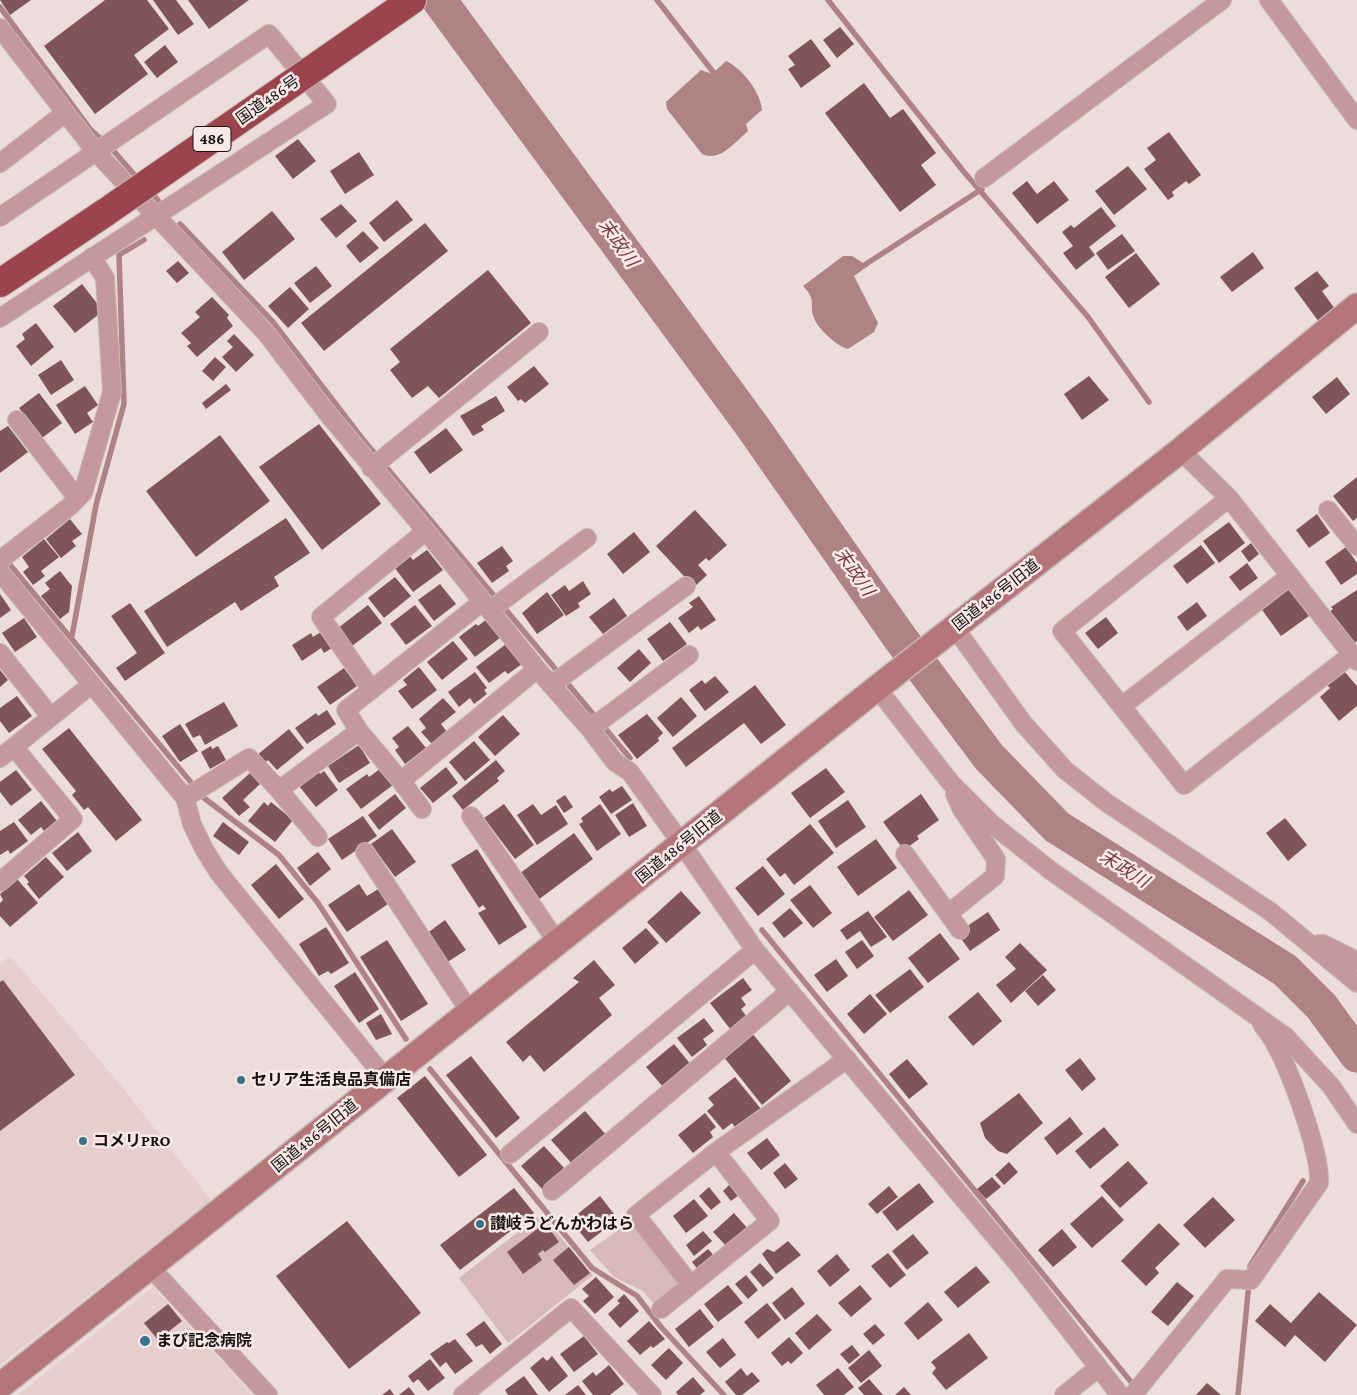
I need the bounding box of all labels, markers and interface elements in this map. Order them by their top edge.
street label: 国道486号 [233,71,303,129]
road number: 486 [193,126,231,152]
water label: 末政川 [593,215,643,271]
water label: 末政川 [830,544,878,600]
street label: 国道486号旧道 [949,555,1043,635]
street label: 国道486号旧道 [632,807,726,887]
water label: 末政川 [1095,846,1153,892]
place label: セリア生活良品真備店 [251,1070,411,1090]
marker: セリア生活良品真備店 [235,1074,247,1086]
street label: 国道486号旧道 [268,1096,362,1176]
place label: コメリPRO [93,1131,170,1151]
marker: コメリPRO [77,1135,89,1147]
place label: 讃岐うどんかわはら [490,1214,634,1234]
marker: 讃岐うどんかわはら [474,1218,486,1230]
place label: まび記念病院 [156,1331,252,1351]
marker: まび記念病院 [138,1334,152,1348]

